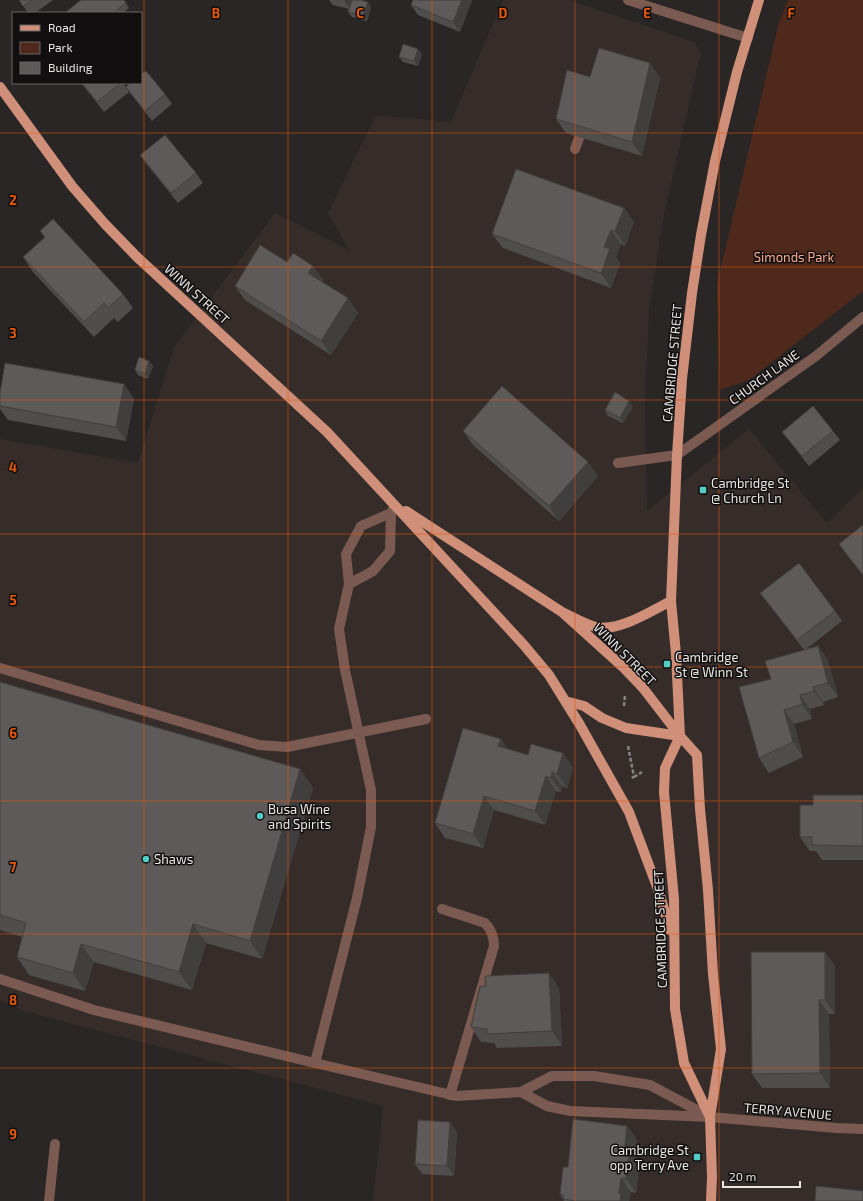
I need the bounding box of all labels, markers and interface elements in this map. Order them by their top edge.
text: B [212,5,220,21]
text: C [356,5,364,21]
text: D [499,5,508,21]
text: E [643,5,651,21]
text: F [787,5,795,21]
legend [12,12,142,84]
text: Road [48,20,76,34]
text: Park [48,40,73,54]
text: Building [48,60,93,74]
text: 2 [9,192,17,208]
park label: Simonds Park [754,249,835,265]
street label: WINN STREET [161,261,233,328]
street label: CAMBRIDGE STREET [659,303,685,423]
text: 3 [9,325,17,341]
street label: CHURCH LANE [726,346,802,408]
text: 4 [9,459,17,475]
place label: Cambridge St @ Church Ln [711,475,790,506]
marker: Cambridge St @ Church Ln [698,485,708,495]
text: 5 [9,592,17,608]
street label: WINN STREET [590,619,660,689]
place label: Cambridge St @ Winn St [675,649,748,680]
marker: Cambridge St @ Winn St [662,659,672,669]
text: 6 [9,725,17,741]
place label: Busa Wine and Spirits [268,801,331,832]
marker: Busa Wine and Spirits [255,811,265,821]
place label: Shaws [154,851,193,867]
marker: Shaws [141,854,151,864]
text: 7 [10,859,17,875]
street label: CAMBRIDGE STREET [650,869,670,988]
text: 8 [9,992,17,1008]
street label: TERRY AVENUE [743,1099,833,1123]
text: 9 [9,1126,17,1142]
place label: Cambridge St opp Terry Ave [610,1142,689,1173]
marker: Cambridge St opp Terry Ave [692,1152,702,1162]
scale bar [723,1163,800,1189]
text: 20 m [729,1169,756,1183]

